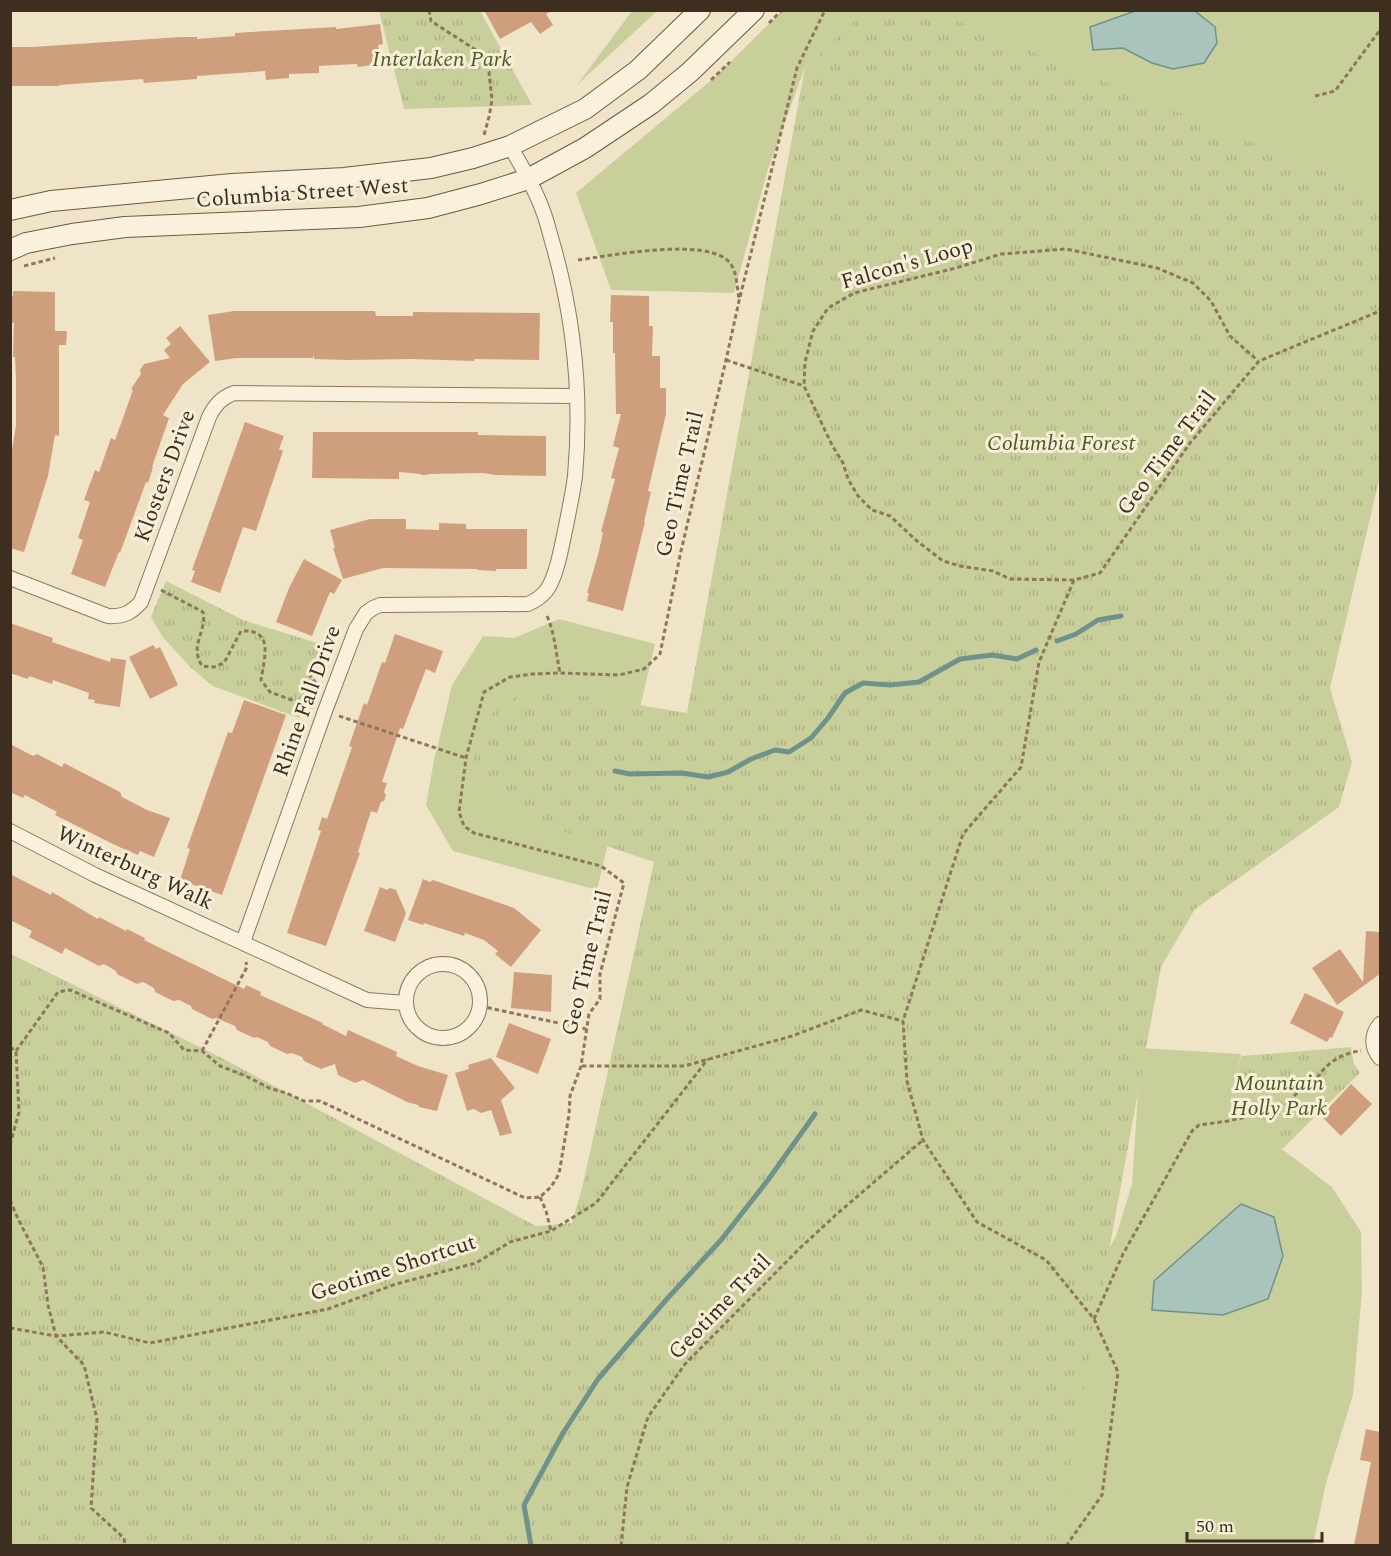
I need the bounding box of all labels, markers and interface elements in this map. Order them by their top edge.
park label: Interlaken Park [372,43,512,76]
street label: Columbia Street West [195,169,410,217]
street label: Falcon's Loop [837,229,977,299]
street label: Geo Time Trail [1109,384,1225,522]
street label: Klosters Drive [126,405,204,547]
street label: Geo Time Trail [647,408,713,560]
park label: Columbia Forest [987,427,1136,460]
street label: Rhine Fall Drive [264,621,350,781]
street label: Winterburg Walk [51,817,219,919]
street label: Geo Time Trail [553,887,621,1039]
park label: Mountain Holly Park [1231,1067,1327,1125]
street label: Geotime Shortcut [306,1226,480,1310]
street label: Geotime Trail [661,1246,779,1368]
scale bar [1187,1505,1322,1543]
text: 50 m [1196,1513,1234,1540]

